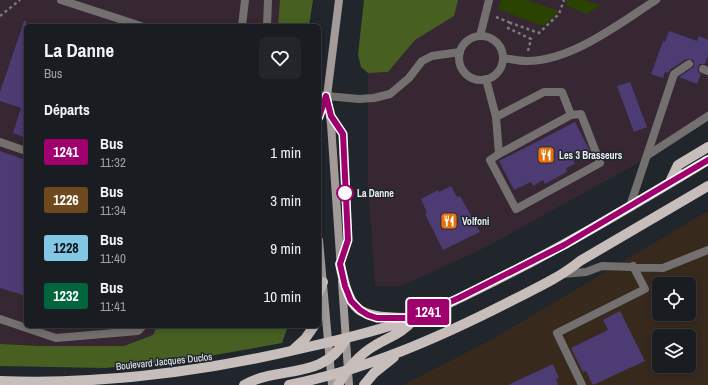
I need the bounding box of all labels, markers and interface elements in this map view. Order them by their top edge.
text: La Danne [44,37,114,63]
button: heart [259,37,301,79]
text: Bus [44,65,62,82]
text: Départs [44,99,90,120]
text: Bus [100,133,123,154]
text: 1 min [270,142,301,163]
text: 1241 [53,143,79,161]
restaurant icon: Les 3 Brasseurs [536,145,556,165]
place label: Les 3 Brasseurs [559,149,623,162]
text: 11:32 [100,154,126,171]
text: Bus [100,181,123,202]
marker: La Danne [336,184,354,202]
place label: La Danne [357,187,394,200]
text: 3 min [270,190,301,211]
text: 1226 [53,191,79,209]
text: 11:34 [100,202,126,219]
restaurant icon: Volfoni [439,211,459,231]
place label: Volfoni [462,215,489,228]
text: Bus [100,229,123,250]
text: 9 min [270,238,301,259]
text: 1228 [53,239,79,257]
text: 11:40 [100,250,126,267]
text: Bus [100,277,123,298]
map controls [652,277,696,373]
button: locate [652,277,696,321]
text: 10 min [263,286,301,307]
text: 1232 [53,287,79,305]
text: 11:41 [100,298,126,315]
line badge: 1241 [400,299,456,325]
text: 1241 [415,303,441,321]
button: layers [652,329,696,373]
street label: Boulevard Jacques Duclos [115,350,213,373]

